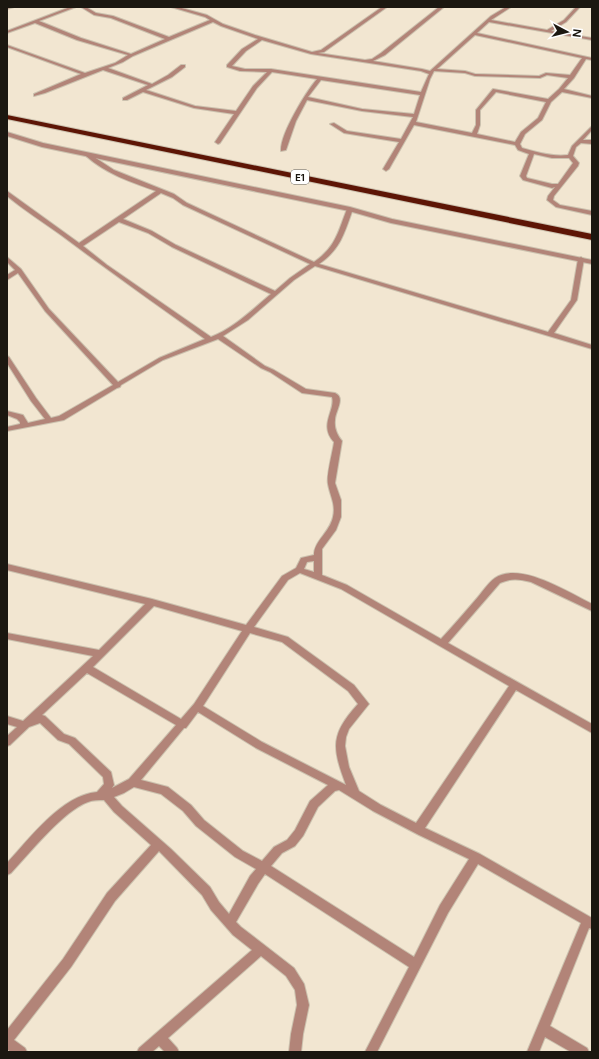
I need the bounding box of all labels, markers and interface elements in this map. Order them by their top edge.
north arrow [547,12,587,52]
text: N [569,28,584,38]
road number: E1 [291,170,309,184]

